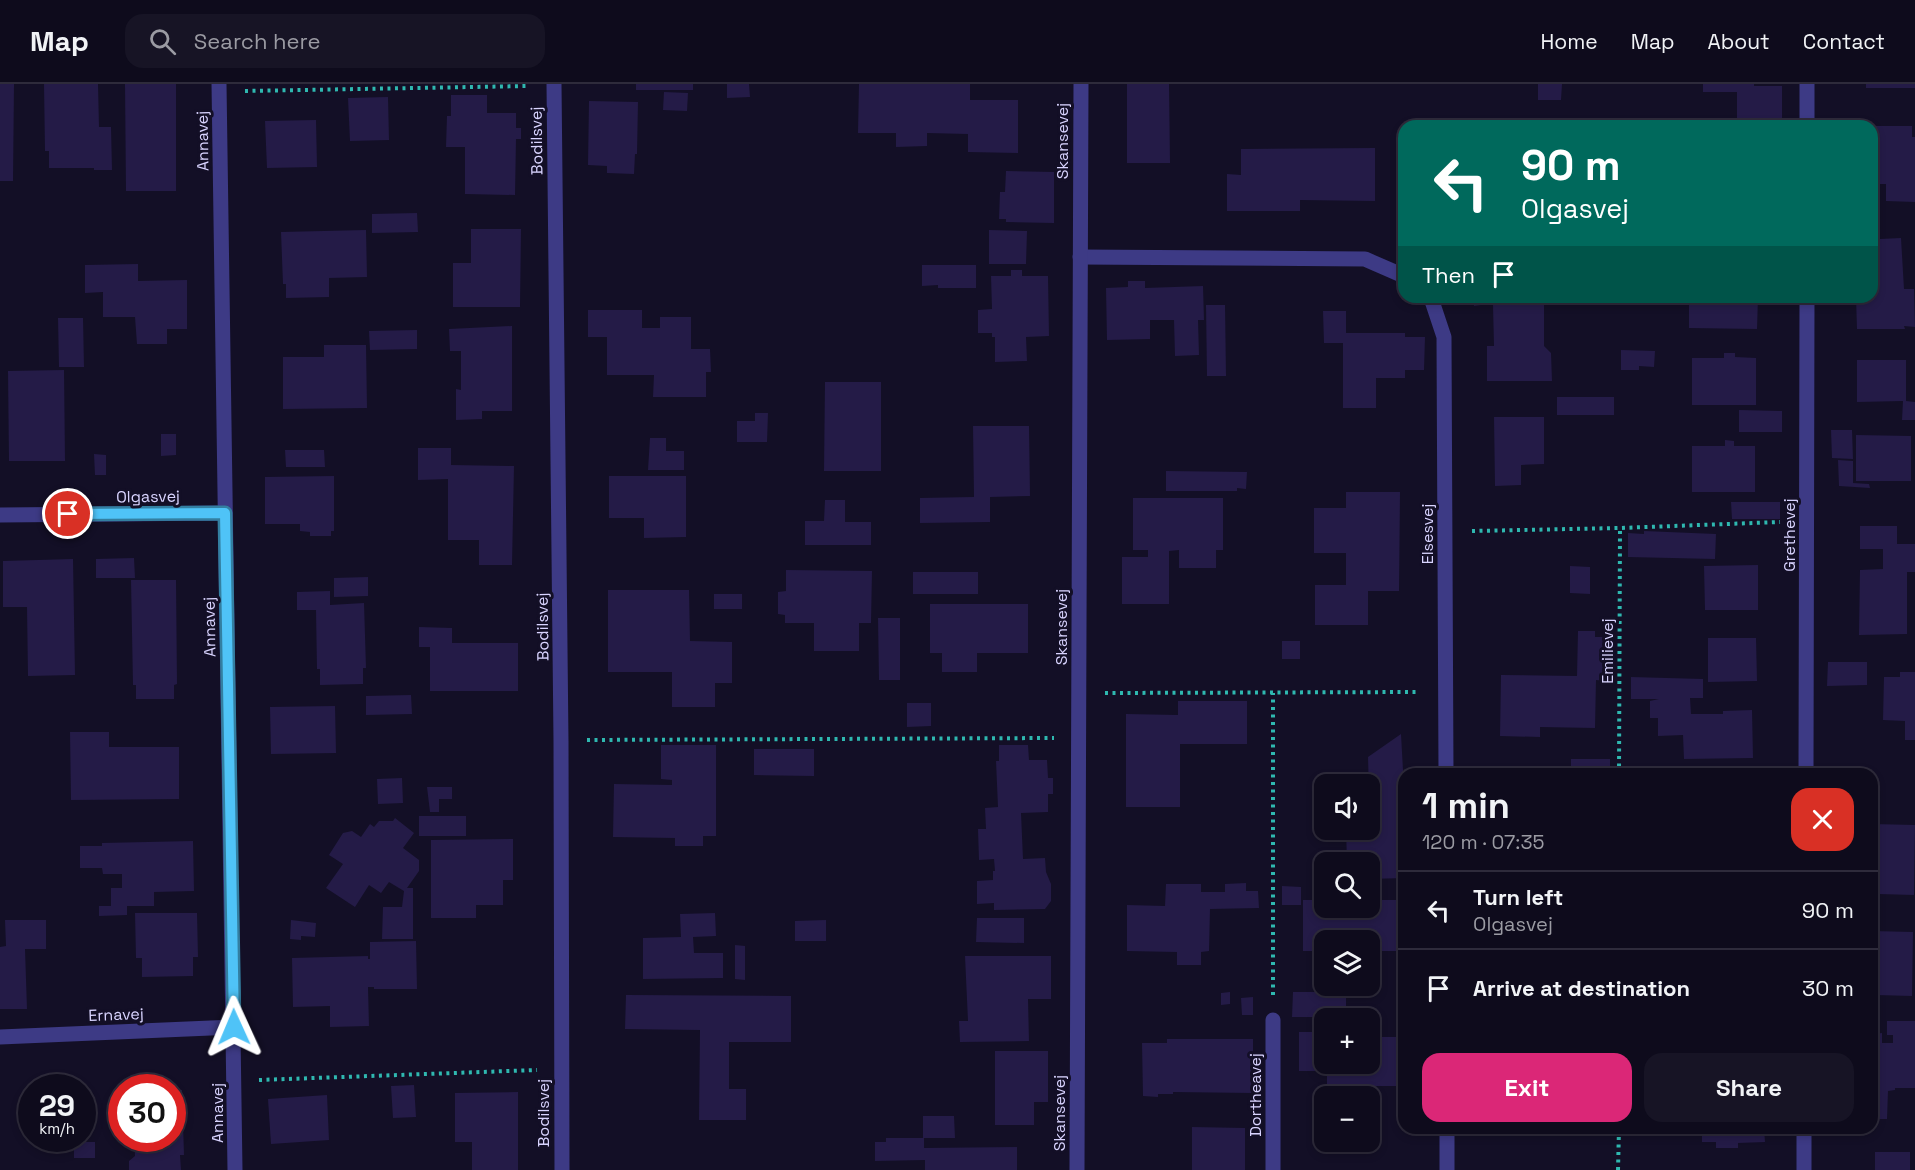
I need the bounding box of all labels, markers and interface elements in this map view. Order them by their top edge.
search box [125,14,545,68]
text: Map [30,23,89,59]
icon: search [146,25,179,58]
text: Search here [194,27,321,55]
text: Home [1540,28,1598,55]
text: Map [1631,28,1675,55]
text: About [1708,28,1770,55]
text: Contact [1803,28,1885,55]
street label: Skansevej [1052,103,1073,179]
street label: Bodilsvej [525,107,548,175]
street label: Annavej [191,111,214,171]
text: 90 m [1521,139,1621,192]
icon: left [1422,144,1500,222]
text: Olgasvej [1521,191,1629,226]
icon: arrive [1487,258,1520,291]
text: Then [1422,261,1475,289]
street label: Olgasvej [116,485,180,508]
pin [42,488,93,539]
icon: arrive [51,497,84,530]
street label: Grethevej [1779,498,1800,572]
street label: Elsesvej [1417,504,1438,564]
street label: Skansevej [1051,589,1072,665]
street label: Bodilsvej [531,593,554,661]
street label: Annavej [198,597,221,657]
street label: Emilievej [1597,618,1618,684]
map controls [1314,774,1380,1152]
button: sound [1314,774,1380,840]
text: 1 min [1422,783,1510,829]
button: close [1791,788,1854,851]
text: 120 m · 07:35 [1422,829,1544,855]
button: search [1314,852,1380,918]
text: Turn left [1473,883,1563,911]
icon: left [1422,894,1455,927]
text: 90 m [1802,896,1854,924]
text: Olgasvej [1473,911,1553,937]
button: layers [1314,930,1380,996]
icon: arrive [1422,972,1455,1005]
text: Arrive at destination [1473,974,1690,1002]
text: 30 m [1802,974,1854,1002]
position arrow [202,995,266,1059]
street label: Ernavej [88,1003,144,1026]
button: + [1314,1008,1380,1074]
street label: Dortheavej [1245,1053,1266,1137]
button: Exit [1422,1053,1632,1122]
button: Share [1644,1053,1854,1122]
speed limit sign: 30 [108,1074,186,1152]
street label: Skansevej [1049,1075,1070,1151]
street label: Bodilsvej [533,1079,554,1147]
street label: Annavej [207,1083,228,1143]
text: 29 [39,1086,75,1125]
button: − [1314,1086,1380,1152]
text: km/h [39,1119,75,1138]

